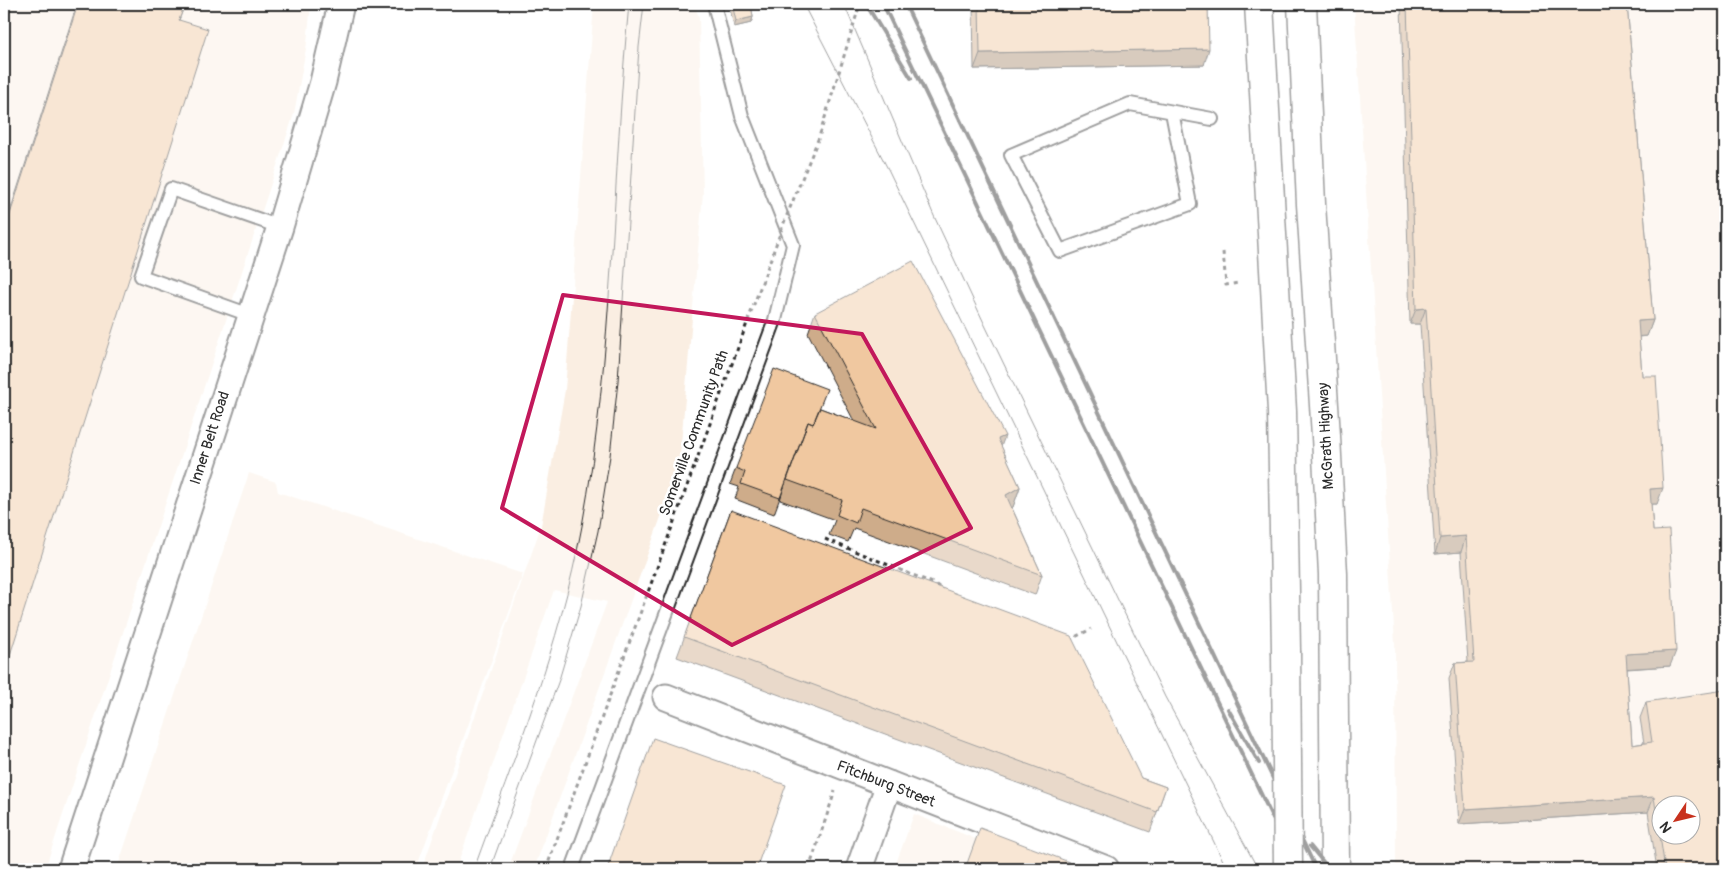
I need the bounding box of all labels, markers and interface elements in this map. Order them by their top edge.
street label: Somerville Community Path [655,348,733,518]
street label: McGrath Highway [1314,381,1338,490]
street label: Inner Belt Road [186,389,234,487]
street label: Fitchburg Street [834,756,939,812]
north arrow [1652,796,1702,846]
text: N [1656,818,1675,836]

